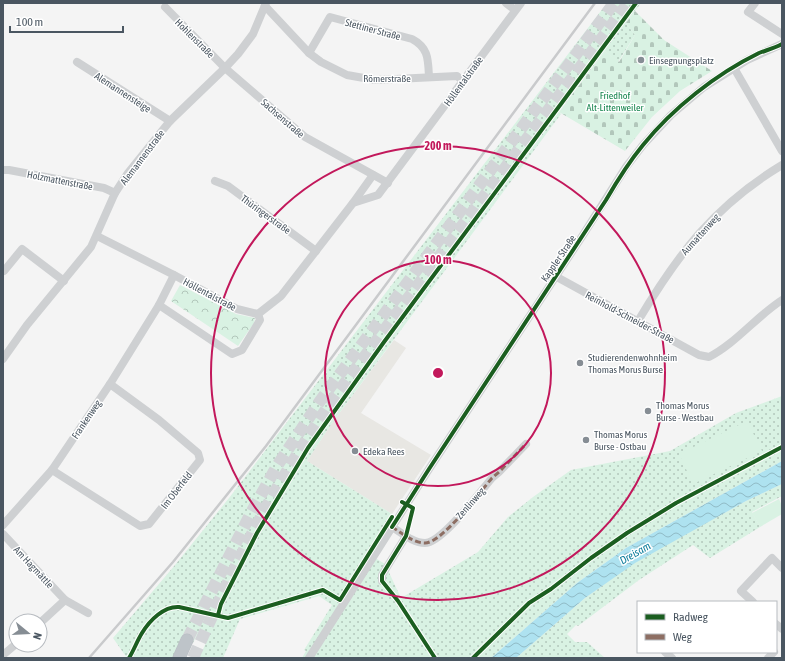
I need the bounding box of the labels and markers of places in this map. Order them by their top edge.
marker: Einsegnungsplatz [636,55,646,65]
place label: Einsegnungsplatz [649,55,714,66]
place label: Studierendenwohnheim Thomas Morus Burse [588,352,677,375]
marker: Studierendenwohnheim Thomas Morus Burse [575,358,585,368]
centre of rings [431,366,445,380]
place label: Thomas Morus Burse - Westbau [656,400,714,423]
marker: Thomas Morus Burse - Westbau [643,406,653,416]
place label: Thomas Morus Burse - Ostbau [594,429,648,452]
marker: Thomas Morus Burse - Ostbau [581,435,591,445]
marker: Edeka Rees [350,446,360,456]
place label: Edeka Rees [363,446,405,457]

